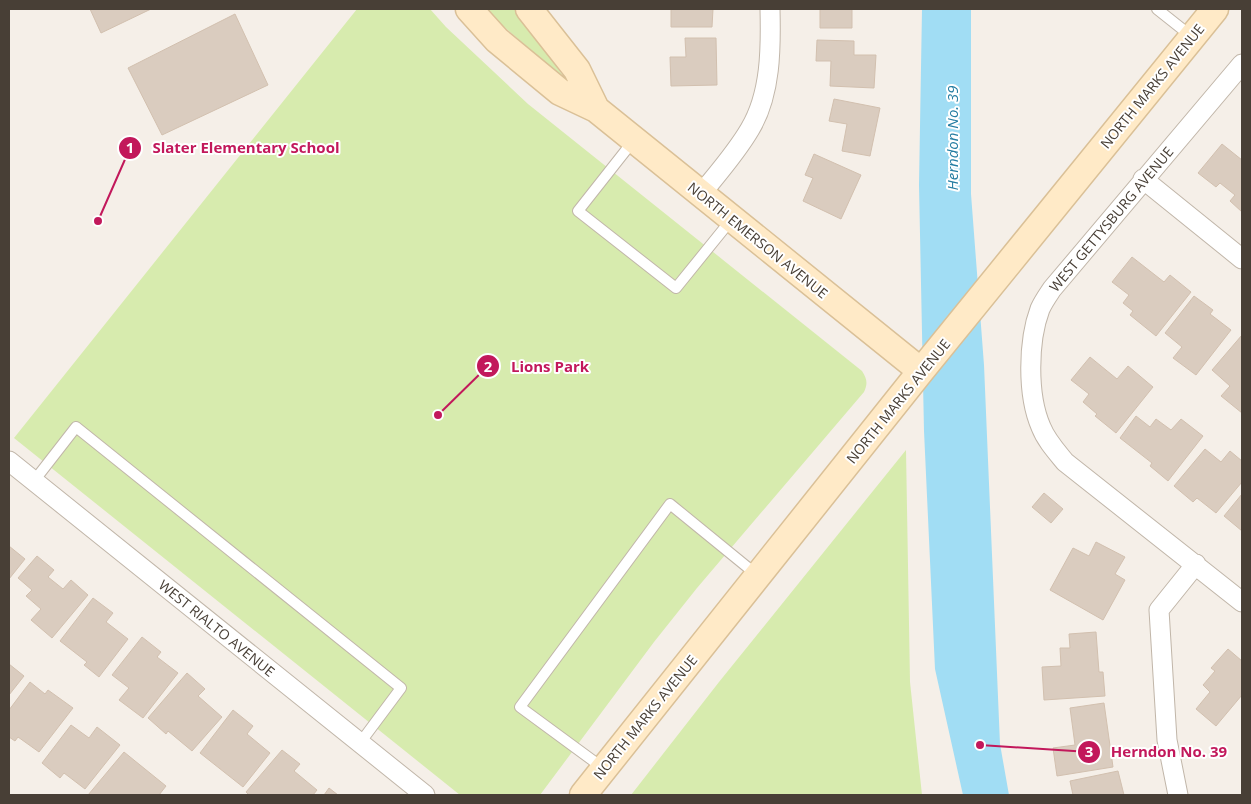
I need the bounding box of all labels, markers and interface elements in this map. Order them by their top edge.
street label: NORTH MARKS AVENUE [1096,20,1208,152]
water label: Herndon No. 39 [942,85,962,191]
callout: Slater Elementary School [117,133,350,163]
text: 1 [126,137,134,157]
text: Slater Elementary School [152,137,340,157]
street label: WEST GETTYSBURG AVENUE [1045,142,1177,296]
street label: NORTH EMERSON AVENUE [684,178,832,302]
street label: NORTH MARKS AVENUE [842,335,954,467]
callout: Lions Park [476,351,599,381]
text: 2 [484,356,493,376]
text: Lions Park [511,356,590,376]
street label: WEST RIALTO AVENUE [155,575,279,681]
street label: NORTH MARKS AVENUE [589,651,701,783]
callout: Herndon No. 39 [1076,737,1237,767]
text: 3 [1085,741,1093,761]
text: Herndon No. 39 [1111,741,1228,761]

